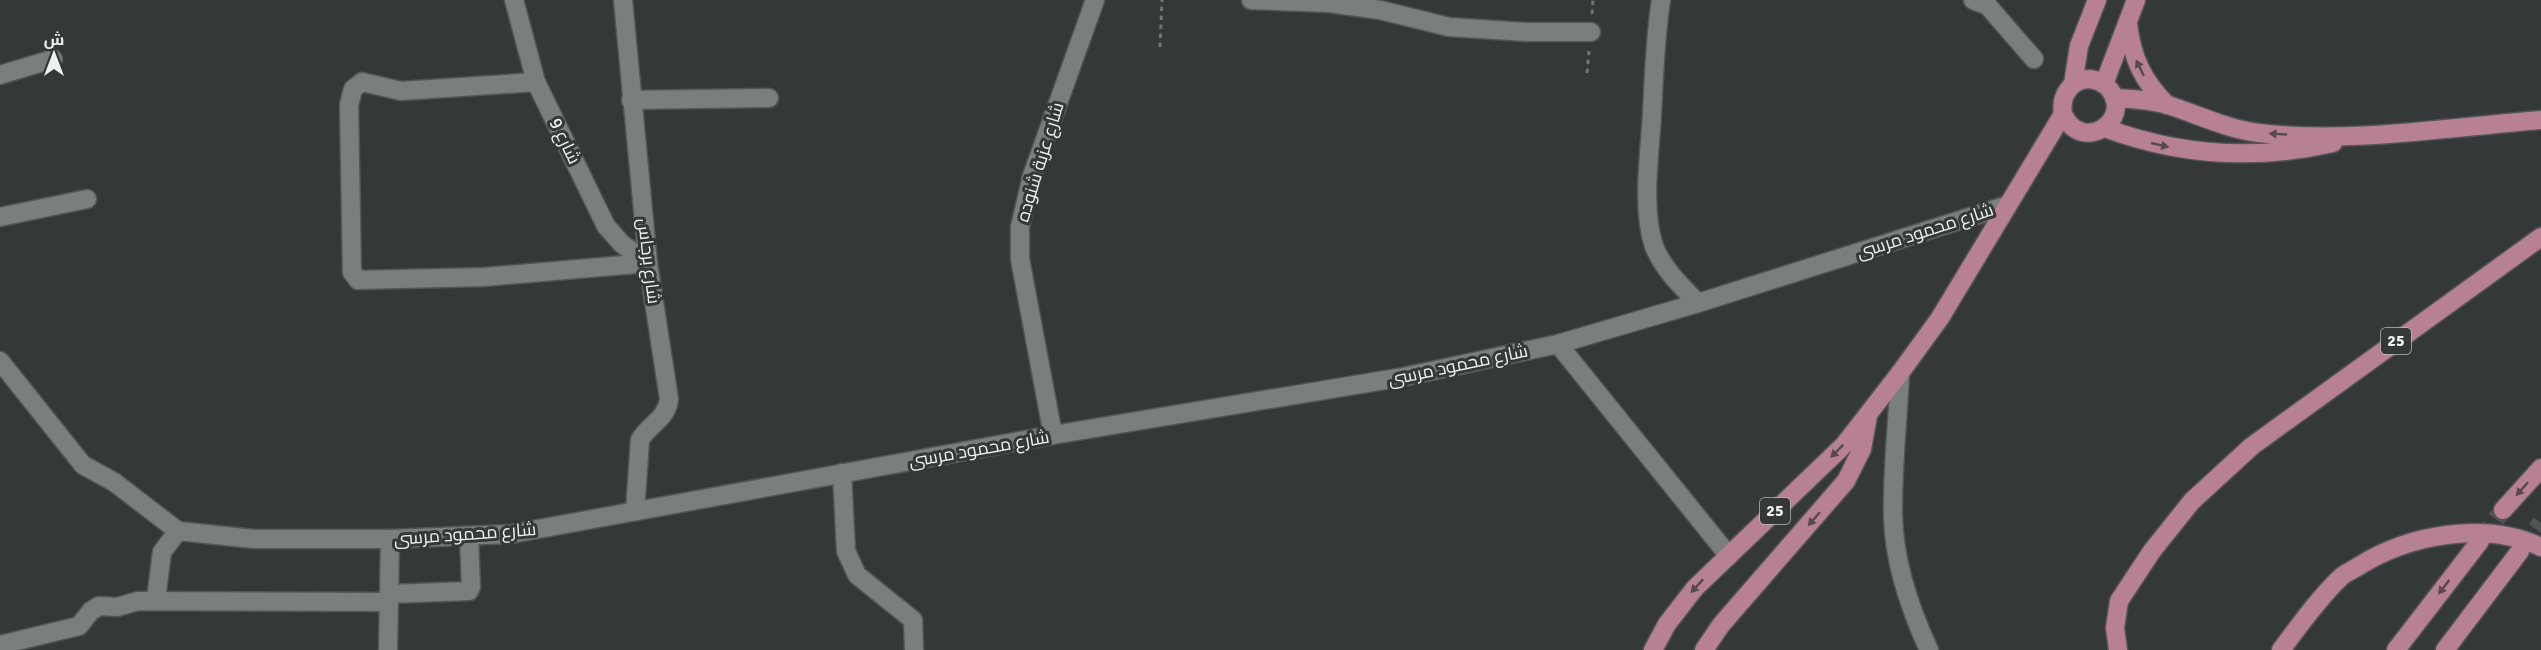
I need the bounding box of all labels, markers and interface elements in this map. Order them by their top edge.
north arrow [24,24,84,84]
text: ش [44,30,64,50]
one-way arrow [2135,60,2144,77]
street label: شارع عزبة شنوده [1011,100,1070,225]
street label: شارع 9 [544,114,586,168]
one-way arrow [2269,130,2288,139]
one-way arrow [2151,141,2170,151]
street label: شارع محمود مرسى [1854,199,1996,264]
street label: شارع برجاس [632,217,665,305]
road number: 25 [2381,328,2411,354]
street label: شارع محمود مرسى [1386,339,1530,392]
street label: شارع محمود مرسى [907,426,1051,473]
one-way arrow [1830,444,1845,458]
one-way arrow [2516,481,2529,496]
road number: 25 [1760,498,1790,524]
one-way arrow [1807,512,1821,527]
street label: شارع محمود مرسى [393,518,537,551]
one-way arrow [1690,579,1704,594]
one-way arrow [2439,580,2451,595]

